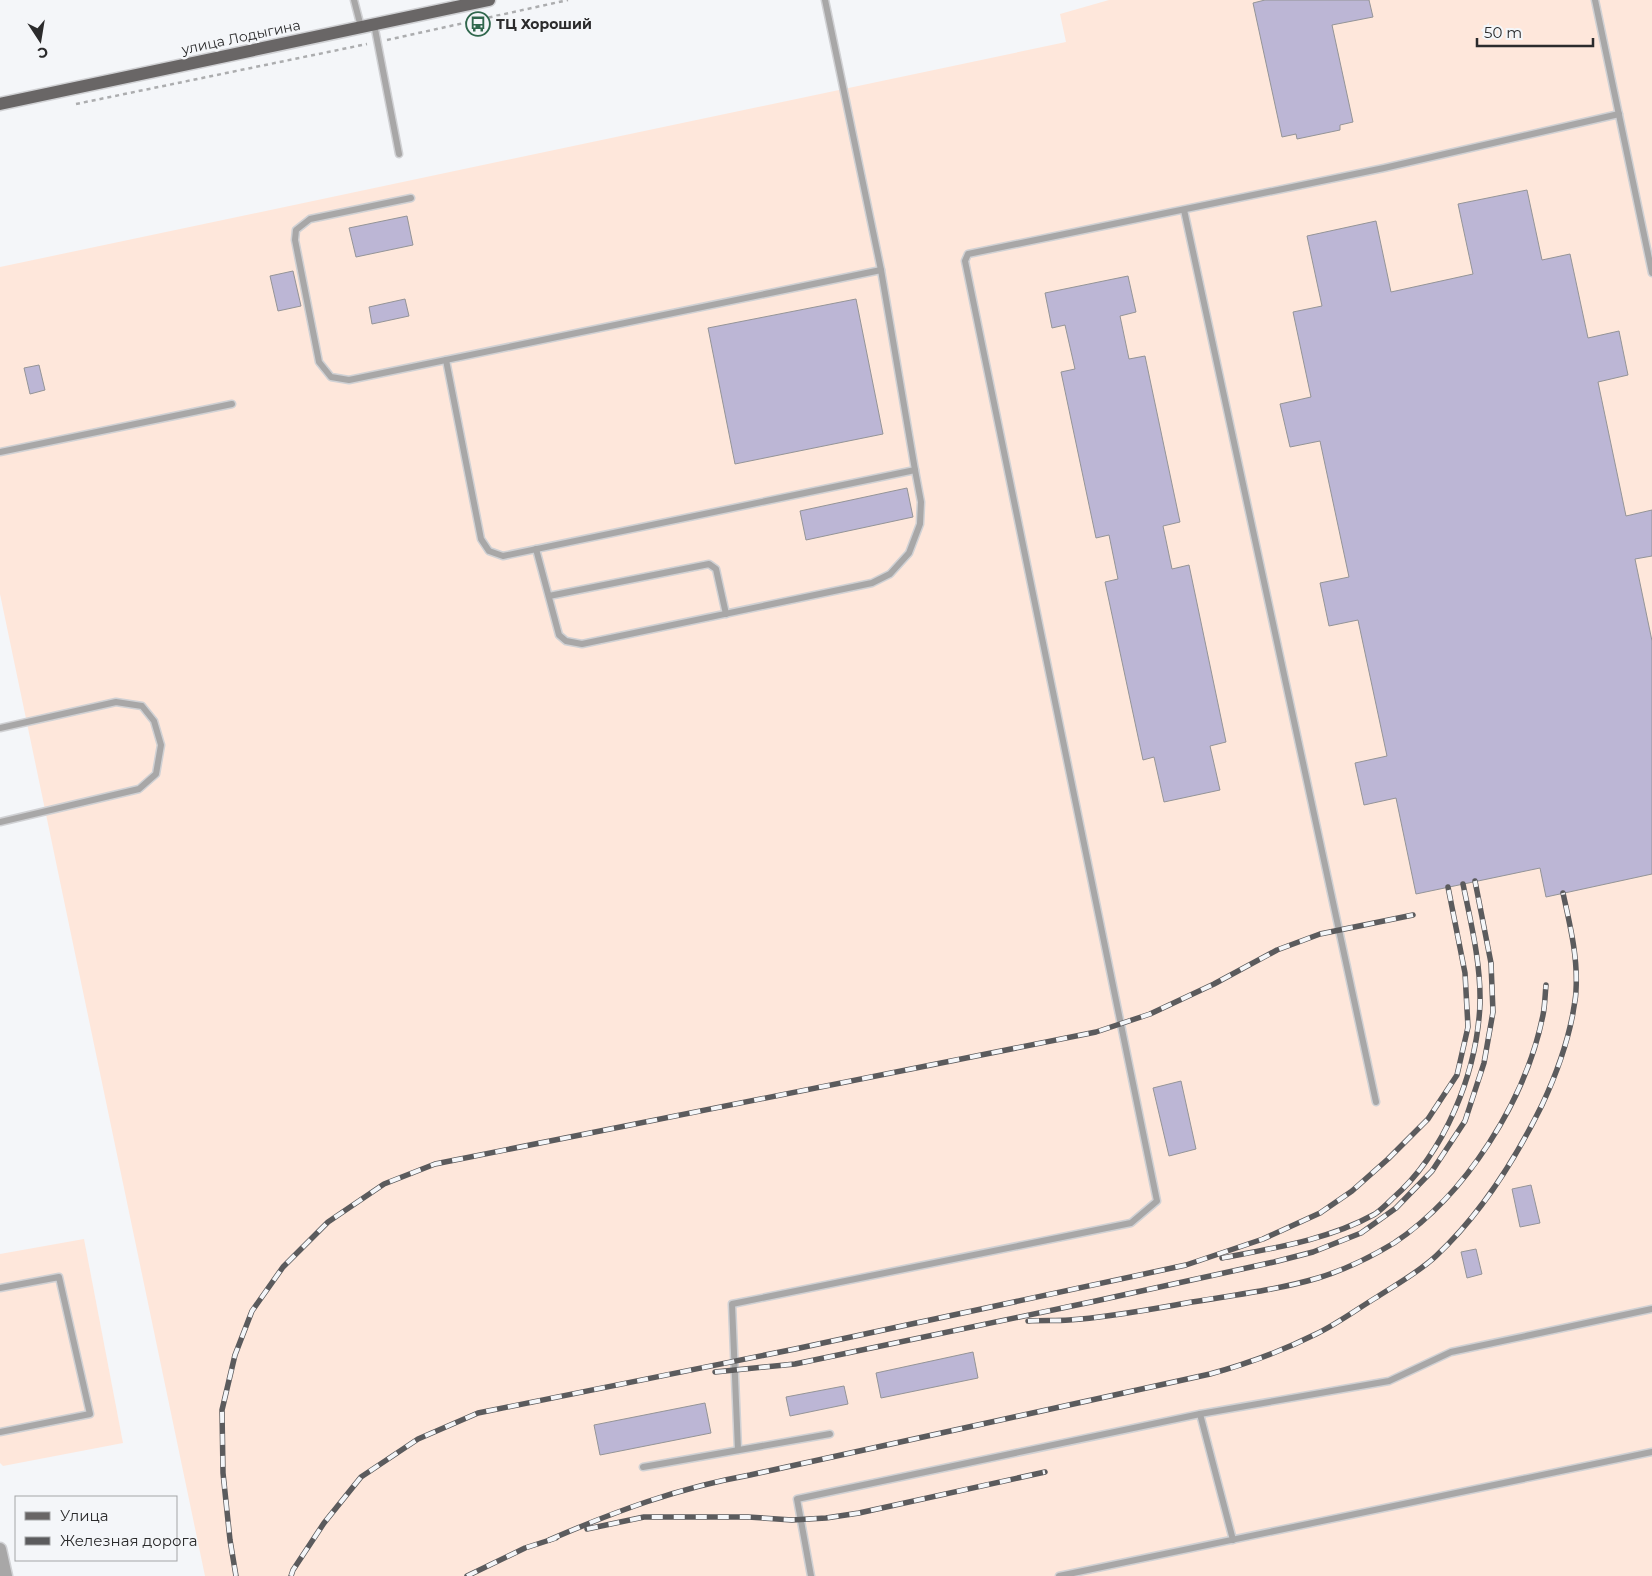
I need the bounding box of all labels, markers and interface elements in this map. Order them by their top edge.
bus stop icon: ТЦ Хороший [465,11,491,37]
north arrow [15,15,65,65]
place label: ТЦ Хороший [496,15,592,33]
scale bar [1477,15,1593,47]
street label: улица Лодыгина [179,16,302,59]
text: 50 m [1484,23,1522,42]
text: С [36,43,50,63]
legend [15,1496,178,1561]
text: Улица [60,1506,108,1525]
text: Железная дорога [60,1531,197,1550]

